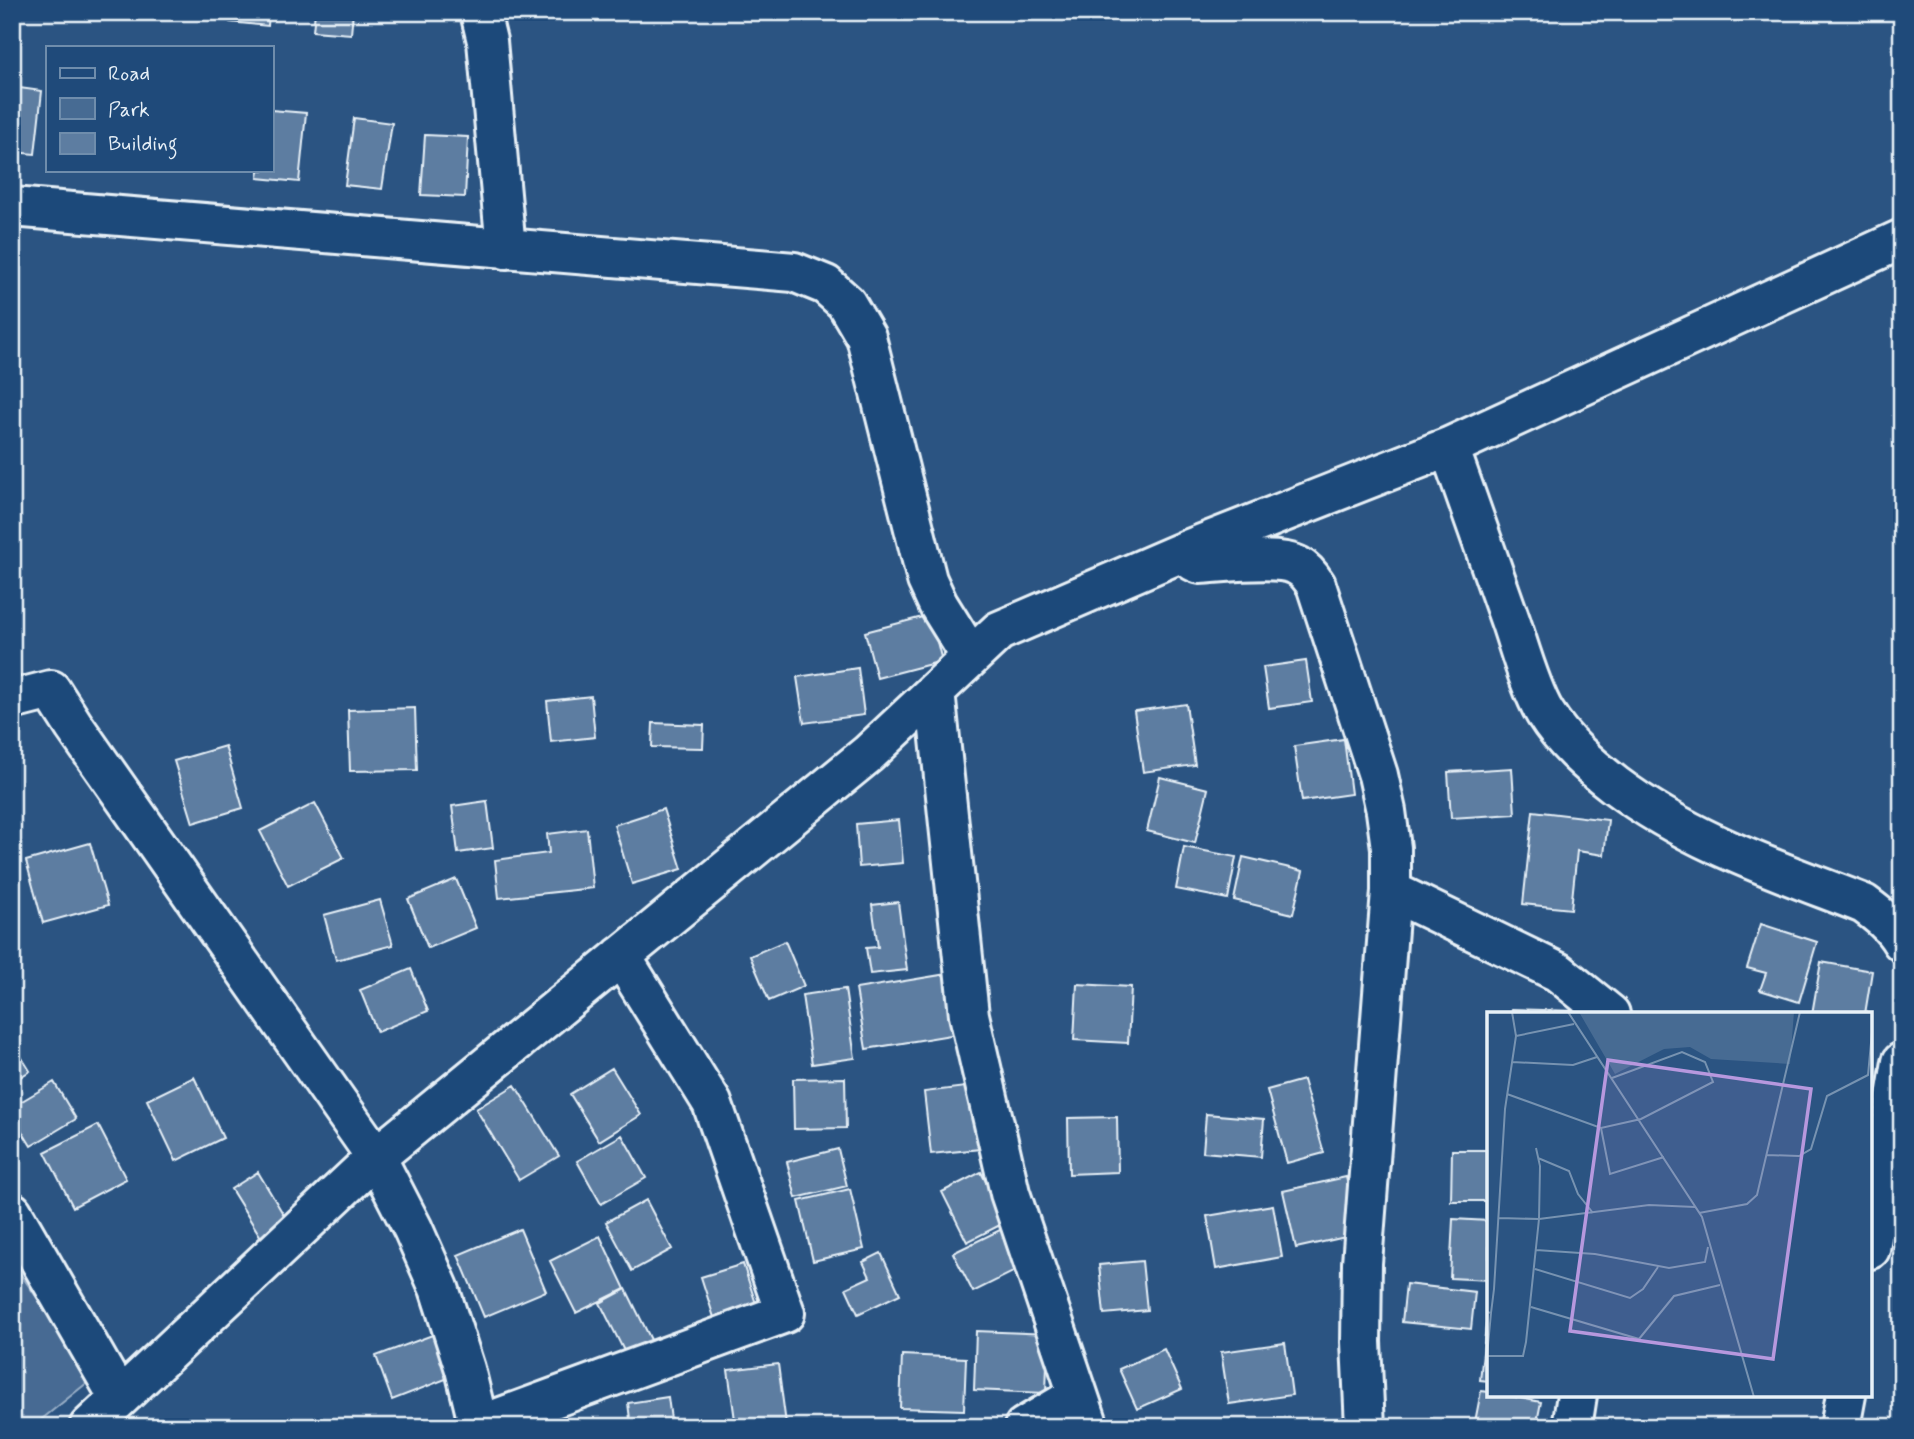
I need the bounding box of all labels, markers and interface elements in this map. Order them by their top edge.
legend [46,46,273,172]
text: Road [108,60,150,88]
text: Park [108,96,150,124]
text: Building [108,130,178,160]
inset map [1487,1012,1872,1397]

